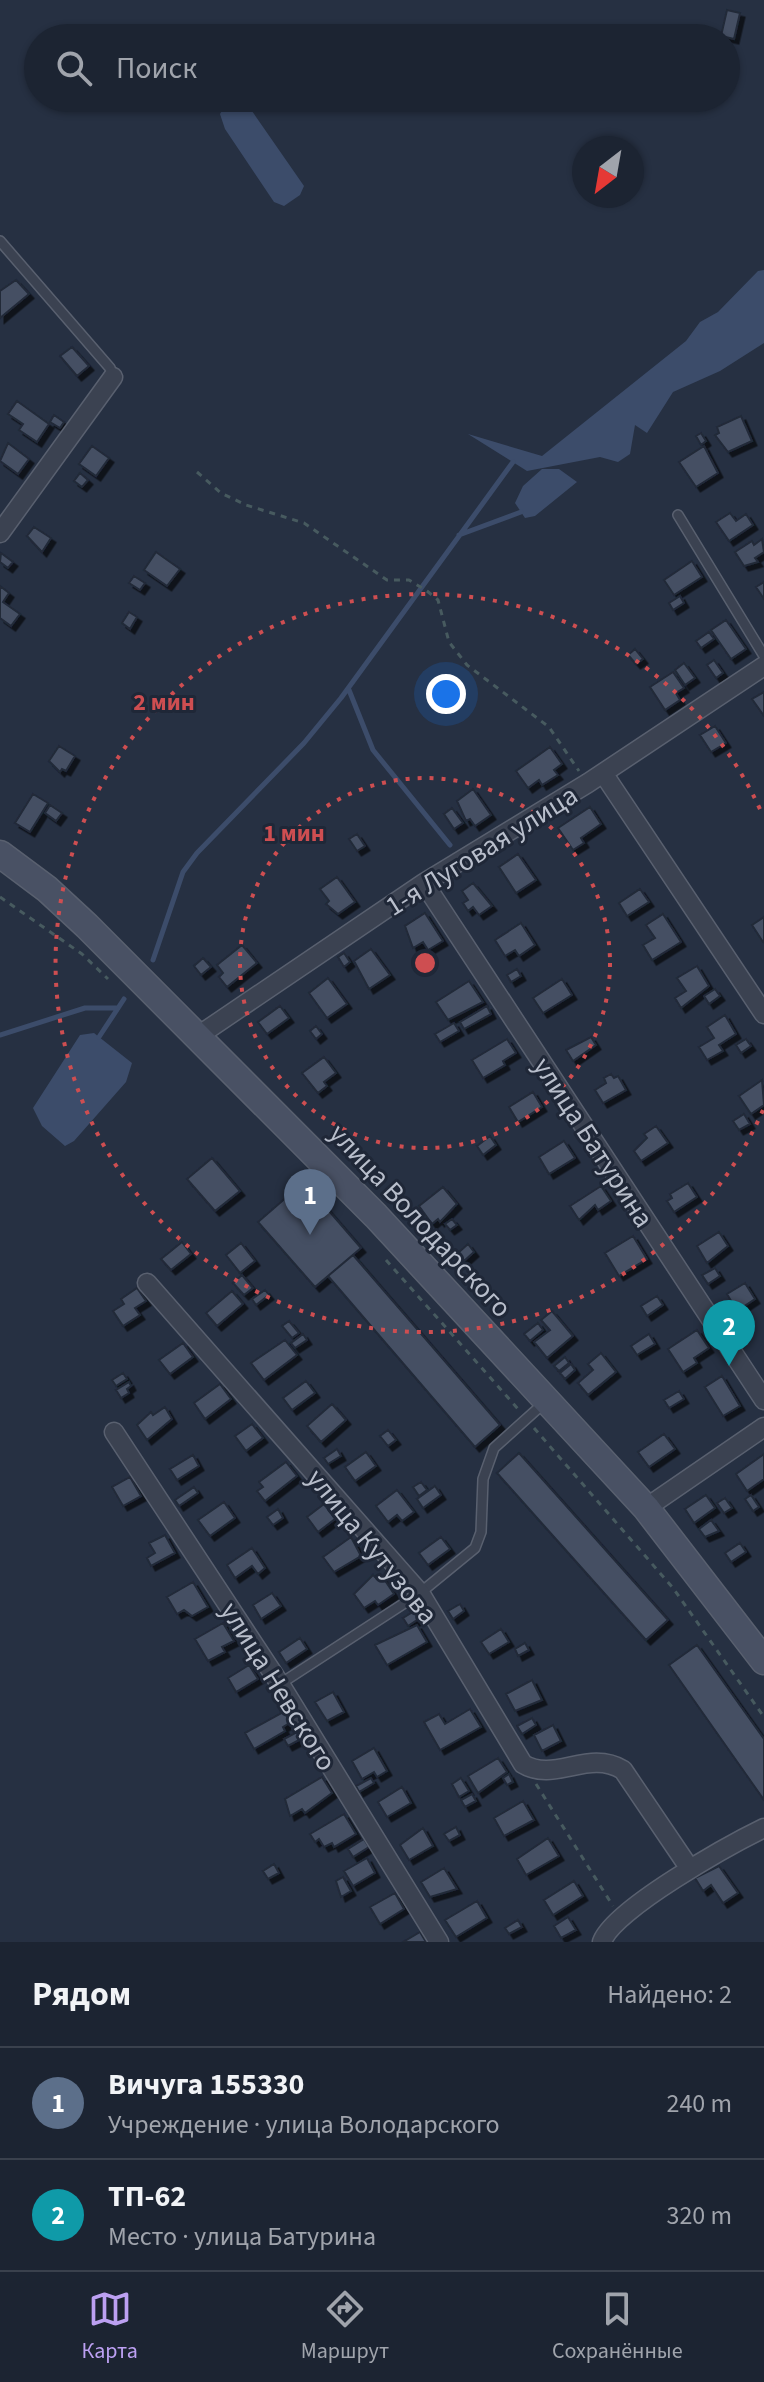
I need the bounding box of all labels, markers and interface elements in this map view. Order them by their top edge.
search box [24,24,740,112]
icon: search [52,46,96,90]
text: Поиск [116,47,197,90]
north arrow [572,136,644,208]
your location [426,674,466,714]
text: 2 мин [133,685,195,720]
street label: 1-я Луговая улица [378,776,586,926]
text: 1 мин [263,816,325,851]
centre of rings [411,949,439,977]
street label: улица Батурина [523,1049,663,1236]
street label: улица Володарского [320,1115,521,1327]
pin: 1 [284,1169,336,1235]
pin: 2 [703,1300,755,1366]
street label: улица Кутузова [297,1460,447,1633]
street label: улица Невского [210,1594,346,1779]
text: Рядом [32,1970,131,2019]
text: Найдено: 2 [607,1976,732,2013]
text: Вичуга 155330 [108,2063,304,2106]
text: 1 [51,2085,65,2122]
text: 240 m [666,2085,732,2122]
text: Учреждение · улица Володарского [108,2106,500,2143]
text: ТП-62 [108,2175,186,2218]
text: 2 [51,2197,65,2234]
text: 320 m [666,2197,732,2234]
text: Место · улица Батурина [108,2218,376,2255]
tab: Карта [81,2287,138,2367]
tab: Маршрут [301,2287,389,2367]
tab: Сохранённые [552,2287,683,2367]

